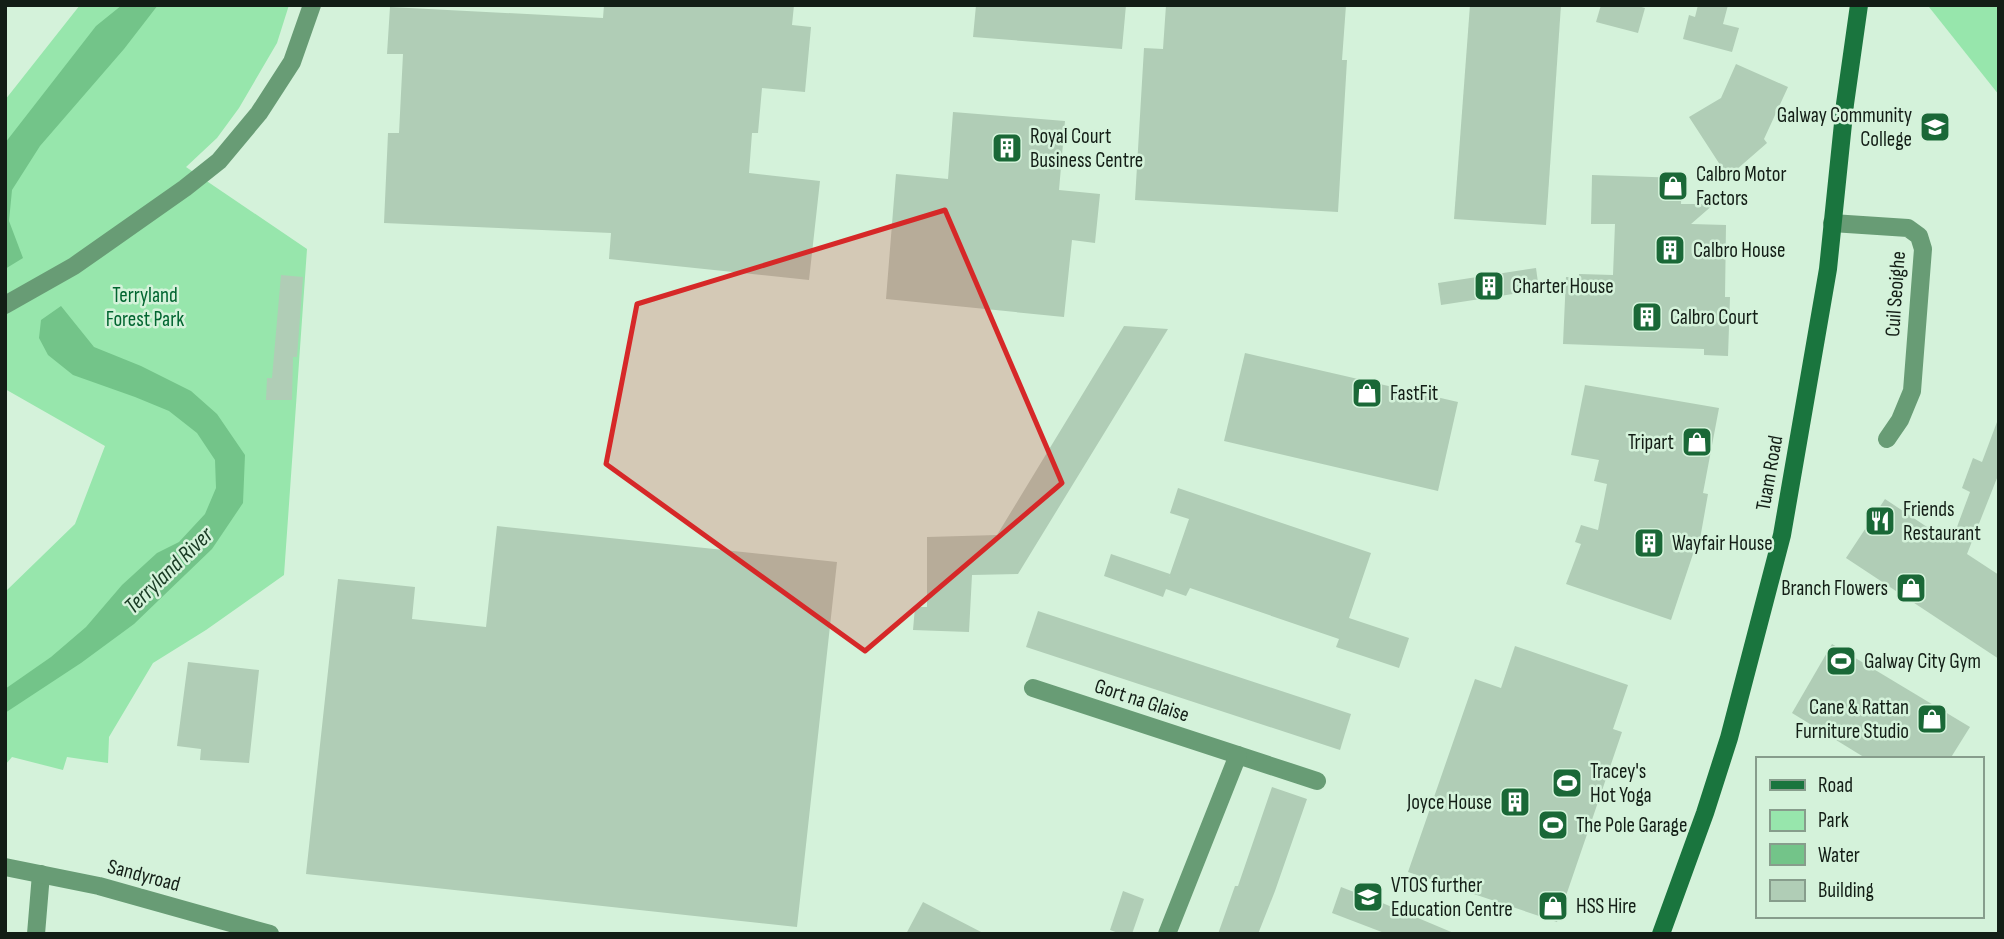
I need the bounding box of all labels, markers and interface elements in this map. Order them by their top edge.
place label: Galway Community College [1777,103,1912,152]
school or university icon: Galway Community College [1918,110,1952,144]
place label: Royal Court Business Centre [1030,124,1143,173]
building icon: Royal Court Business Centre [990,131,1024,165]
place label: Calbro Motor Factors [1696,162,1786,211]
shop icon: Calbro Motor Factors [1656,169,1690,203]
building icon: Calbro House [1653,233,1687,267]
place label: Calbro House [1693,238,1785,263]
street label: Cuil Seoighe [1880,250,1911,338]
building icon: Charter House [1472,269,1506,303]
place label: Charter House [1512,274,1614,299]
park label: Terryland Forest Park [106,283,184,332]
building icon: Calbro Court [1630,300,1664,334]
place label: Calbro Court [1670,305,1758,330]
shop icon: FastFit [1350,376,1384,410]
place label: FastFit [1390,381,1438,406]
shop icon: Tripart [1680,425,1714,459]
place label: Tripart [1628,430,1674,455]
street label: Tuam Road [1751,434,1788,513]
place label: Friends Restaurant [1903,497,1981,546]
restaurant icon: Friends Restaurant [1863,504,1897,538]
water label: Terryland River [118,520,220,620]
building icon: Wayfair House [1632,526,1666,560]
place label: Wayfair House [1672,531,1773,556]
shop icon: Branch Flowers [1894,571,1928,605]
place label: Branch Flowers [1781,576,1888,601]
sports icon: Galway City Gym [1824,644,1858,678]
place label: Galway City Gym [1864,649,1981,674]
street label: Gort na Glaise [1091,673,1192,728]
place label: Cane & Rattan Furniture Studio [1795,695,1909,744]
shop icon: Cane & Rattan Furniture Studio [1915,702,1949,736]
legend [1756,757,1983,918]
place label: Tracey's Hot Yoga [1590,759,1652,808]
sports icon: Tracey's Hot Yoga [1550,766,1584,800]
text: Road [1818,773,1853,798]
building icon: Joyce House [1498,785,1532,819]
place label: Joyce House [1406,790,1492,815]
sports icon: The Pole Garage [1536,808,1570,842]
text: Park [1818,808,1849,833]
place label: The Pole Garage [1576,813,1687,838]
text: Water [1818,843,1860,868]
street label: Sandyroad [105,854,183,897]
place label: VTOS further Education Centre [1391,873,1513,922]
text: Building [1818,878,1874,903]
school or university icon: VTOS further Education Centre [1351,880,1385,914]
shop icon: HSS Hire [1536,889,1570,923]
place label: HSS Hire [1576,894,1636,919]

